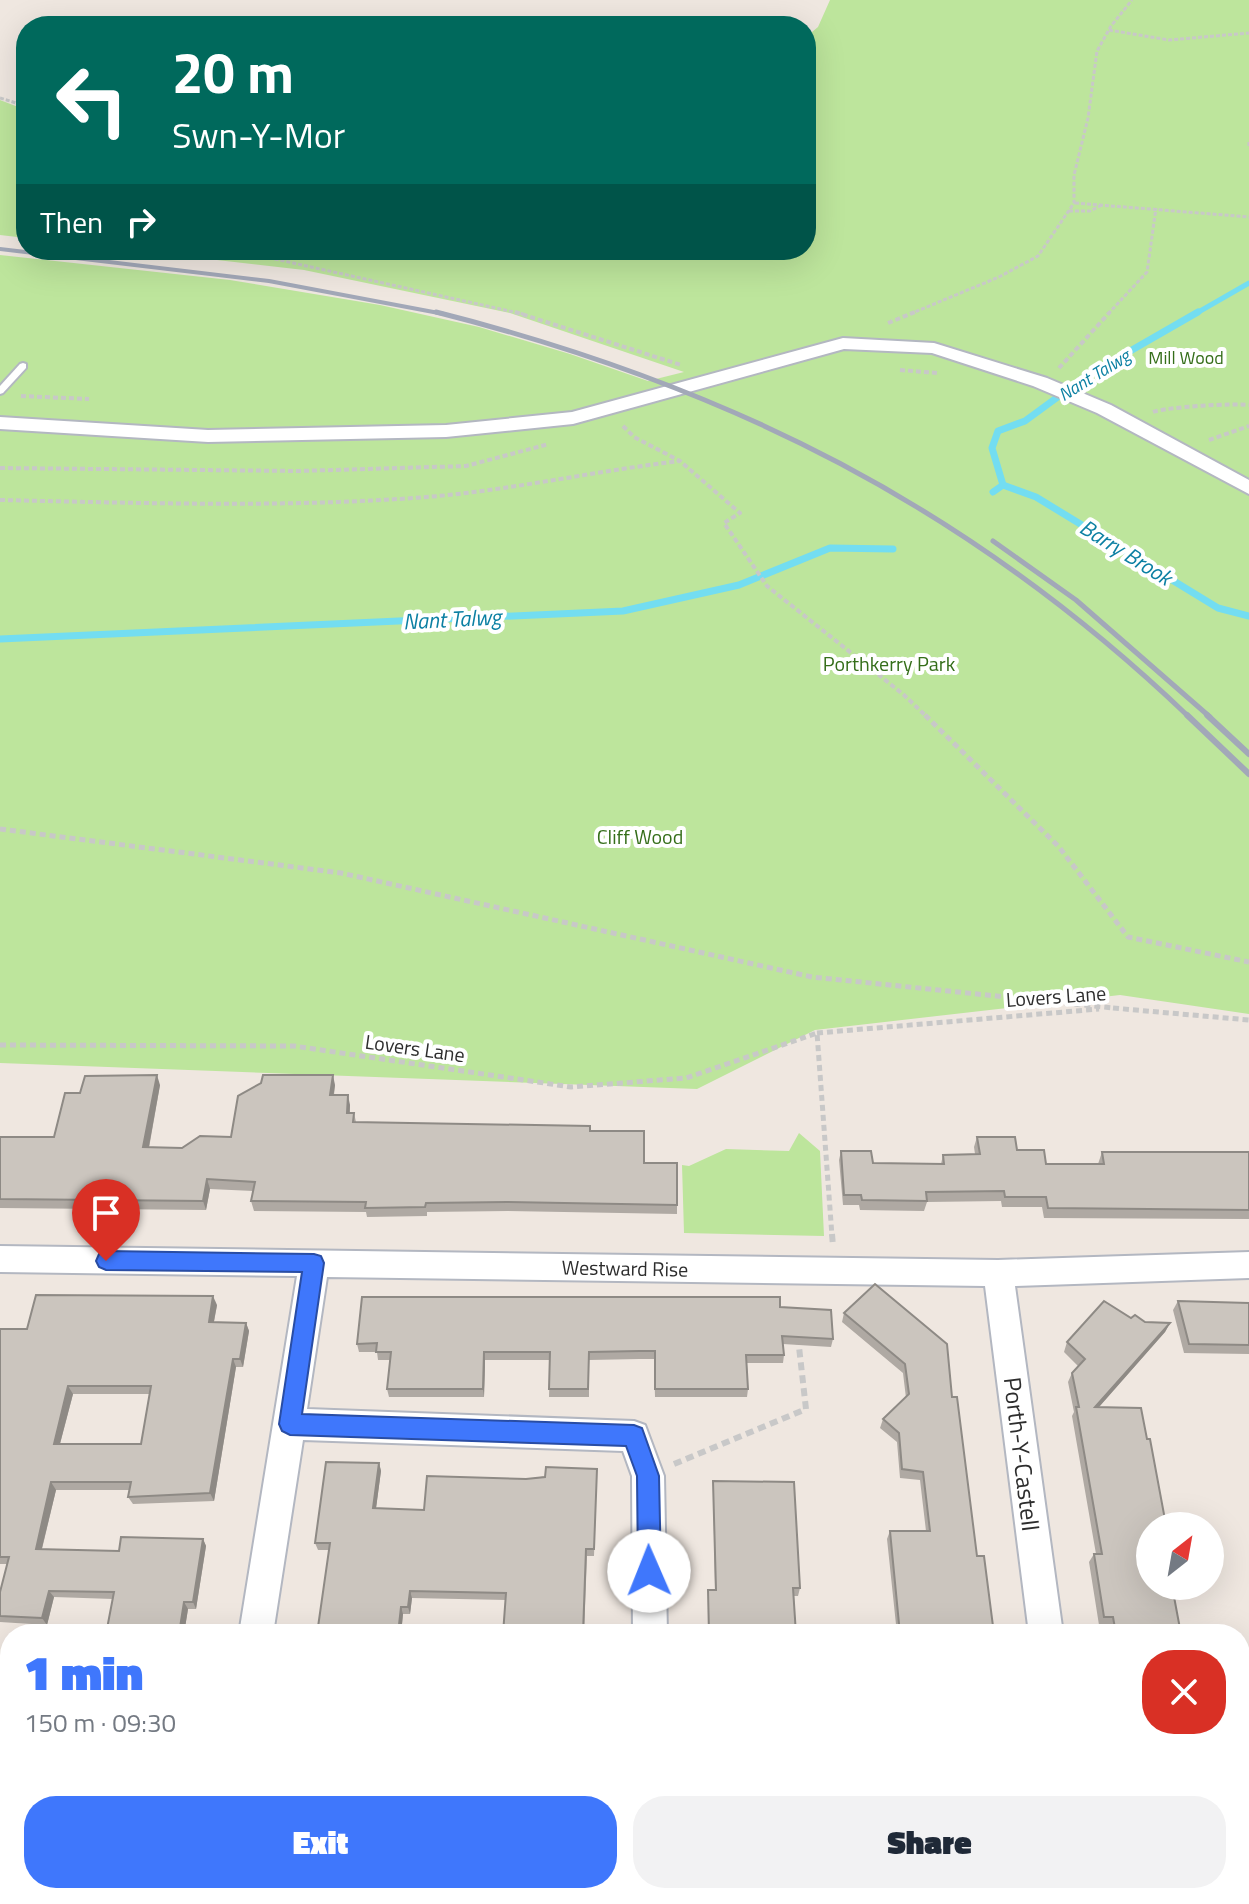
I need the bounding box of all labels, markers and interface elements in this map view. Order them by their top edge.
text: 20 m [172,30,294,115]
icon: left [40,48,144,152]
text: Swn-Y-Mor [172,107,345,162]
text: Then [40,199,103,245]
icon: right [119,200,163,244]
water label: Nant Talwg [1053,341,1137,408]
park label: Mill Wood [1148,344,1224,371]
water label: Barry Brook [1073,510,1181,595]
water label: Nant Talwg [402,599,505,639]
park label: Porthkerry Park [823,648,956,679]
park label: Cliff Wood [597,821,683,852]
street label: Lovers Lane [1005,977,1107,1015]
street label: Lovers Lane [363,1026,467,1070]
pin [72,1179,140,1261]
icon: arrive [84,1191,128,1235]
street label: Westward Rise [561,1251,689,1285]
street label: Porth-Y-Castell [995,1375,1049,1533]
north arrow [1136,1512,1224,1600]
map controls [1136,1512,1224,1600]
position arrow [607,1529,691,1613]
text: 1 min [24,1636,143,1709]
button: close [1142,1650,1226,1734]
text: 150 m · 09:30 [24,1703,176,1742]
button: Exit [24,1796,617,1888]
button: Share [633,1796,1226,1888]

